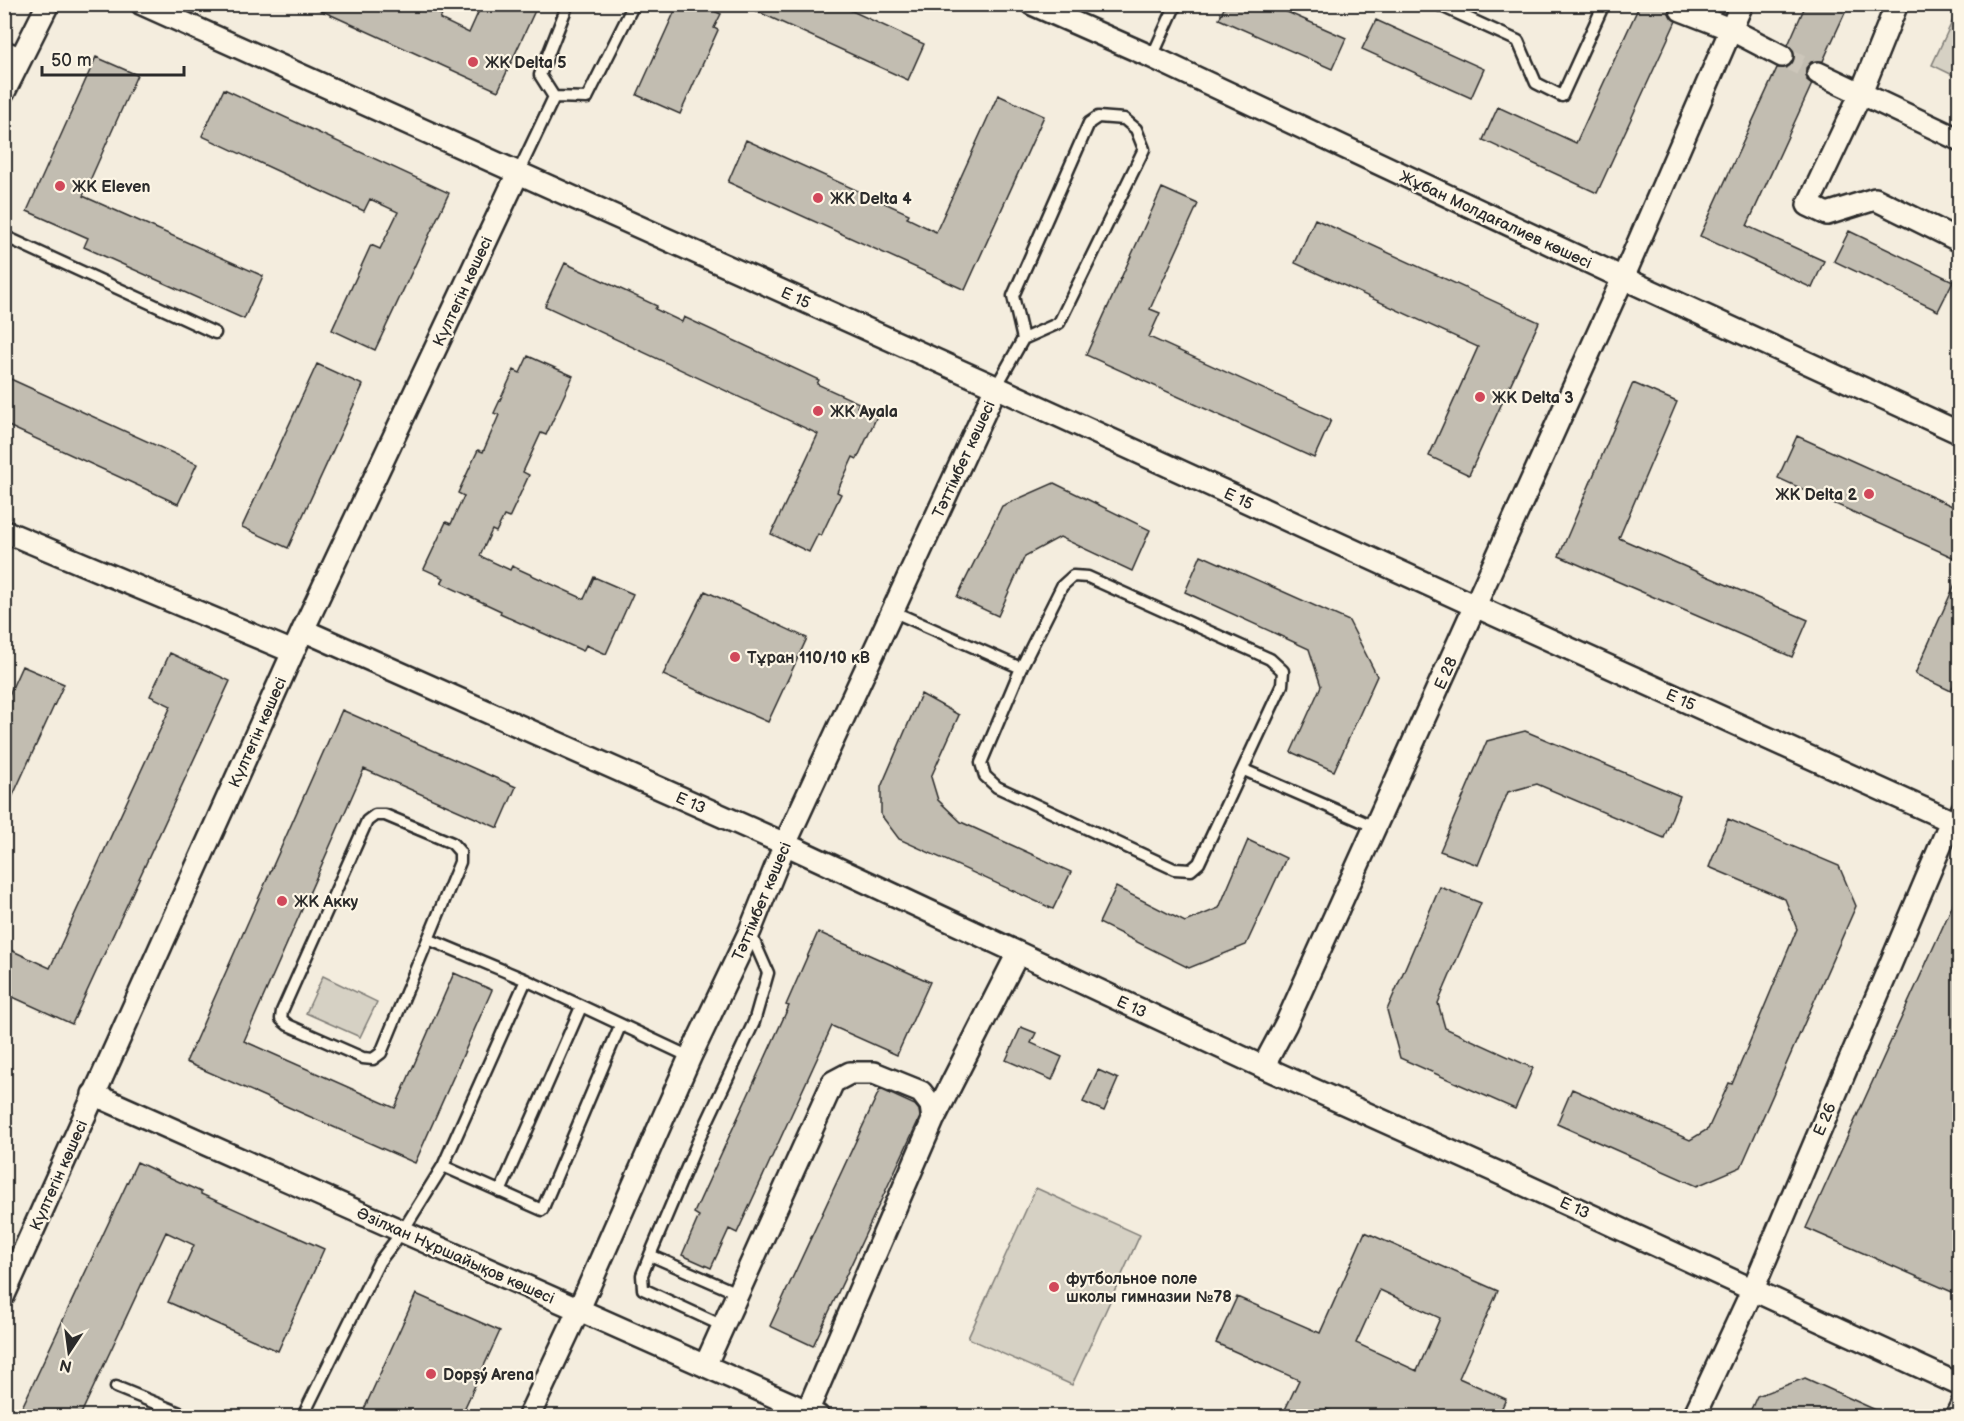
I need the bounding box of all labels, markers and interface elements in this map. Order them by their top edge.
scale bar [42,39,184,77]
text: 50 m [51,50,92,71]
place label: ЖК Delta 5 [485,54,566,73]
marker: ЖК Delta 5 [466,55,480,69]
street label: Жұбан Молдағалиев көшесі [1396,167,1595,273]
place label: ЖК Eleven [72,178,150,197]
marker: ЖК Eleven [53,179,67,193]
place label: ЖК Delta 4 [830,190,912,209]
marker: ЖК Delta 4 [811,191,825,205]
street label: Күлтегін көшесі [430,234,497,350]
street label: E 15 [778,284,813,313]
place label: ЖК Delta 3 [1492,389,1574,408]
marker: ЖК Delta 3 [1473,390,1487,404]
street label: Тәттімбет көшесі [929,398,1000,521]
place label: ЖК Ayala [830,403,898,422]
marker: ЖК Ayala [811,404,825,418]
street label: E 15 [1221,484,1256,514]
place label: ЖК Delta 2 [1775,486,1857,505]
marker: ЖК Delta 2 [1862,487,1876,501]
place label: Тұран 110/10 кВ [747,649,870,668]
marker: Тұран 110/10 кВ [728,650,742,664]
street label: E 28 [1431,654,1462,693]
street label: Күлтегін көшесі [225,674,291,791]
street label: E 15 [1663,686,1698,715]
street label: E 13 [672,788,709,818]
street label: Тәттімбет көшесі [729,839,796,964]
place label: ЖК Акку [294,893,359,912]
marker: ЖК Акку [275,894,289,908]
street label: E 13 [1113,992,1150,1023]
street label: E 26 [1810,1100,1841,1139]
street label: Күлтегін көшесі [26,1117,92,1234]
street label: E 13 [1556,1193,1593,1224]
street label: Әзілхан Нұршайықов көшесі [354,1204,557,1309]
place label: футбольное поле школы гимназии №78 [1066,1270,1232,1307]
marker: футбольное поле школы гимназии №78 [1047,1280,1061,1294]
north arrow [39,1322,99,1382]
text: N [58,1355,74,1376]
place label: Dopșý Arena [443,1366,534,1385]
marker: Dopșý Arena [424,1367,438,1381]

